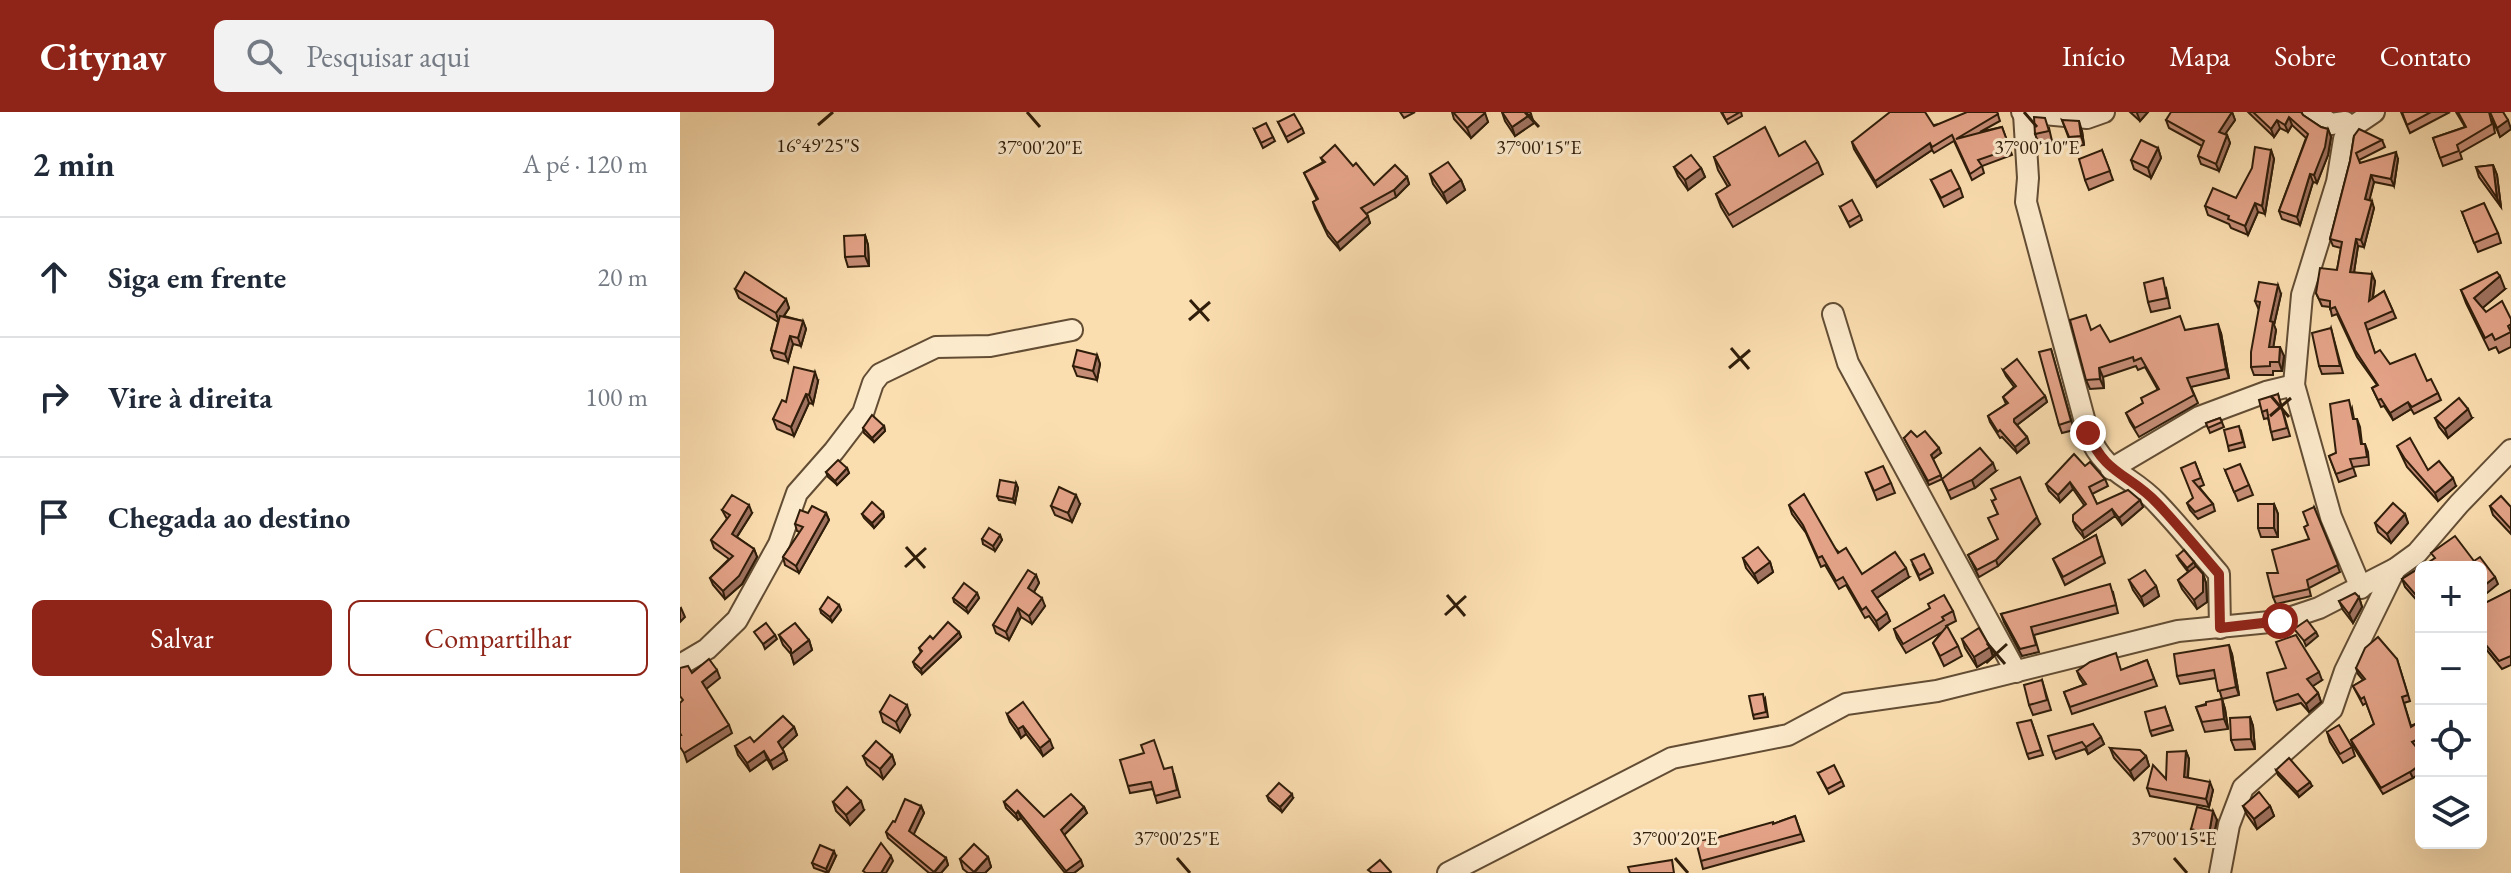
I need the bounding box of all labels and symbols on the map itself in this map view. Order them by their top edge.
text: 16°49'25"S [776,132,860,158]
text: 37°00'20"E [997,134,1083,160]
text: 37°00'15"E [1496,134,1582,160]
text: 37°00'10"E [1994,134,2080,160]
route end [2070,415,2106,451]
route start [2262,603,2298,639]
text: 37°00'25"E [1134,825,1220,851]
text: 37°00'20"E [1632,825,1718,851]
text: 37°00'15"E [2131,825,2217,851]

